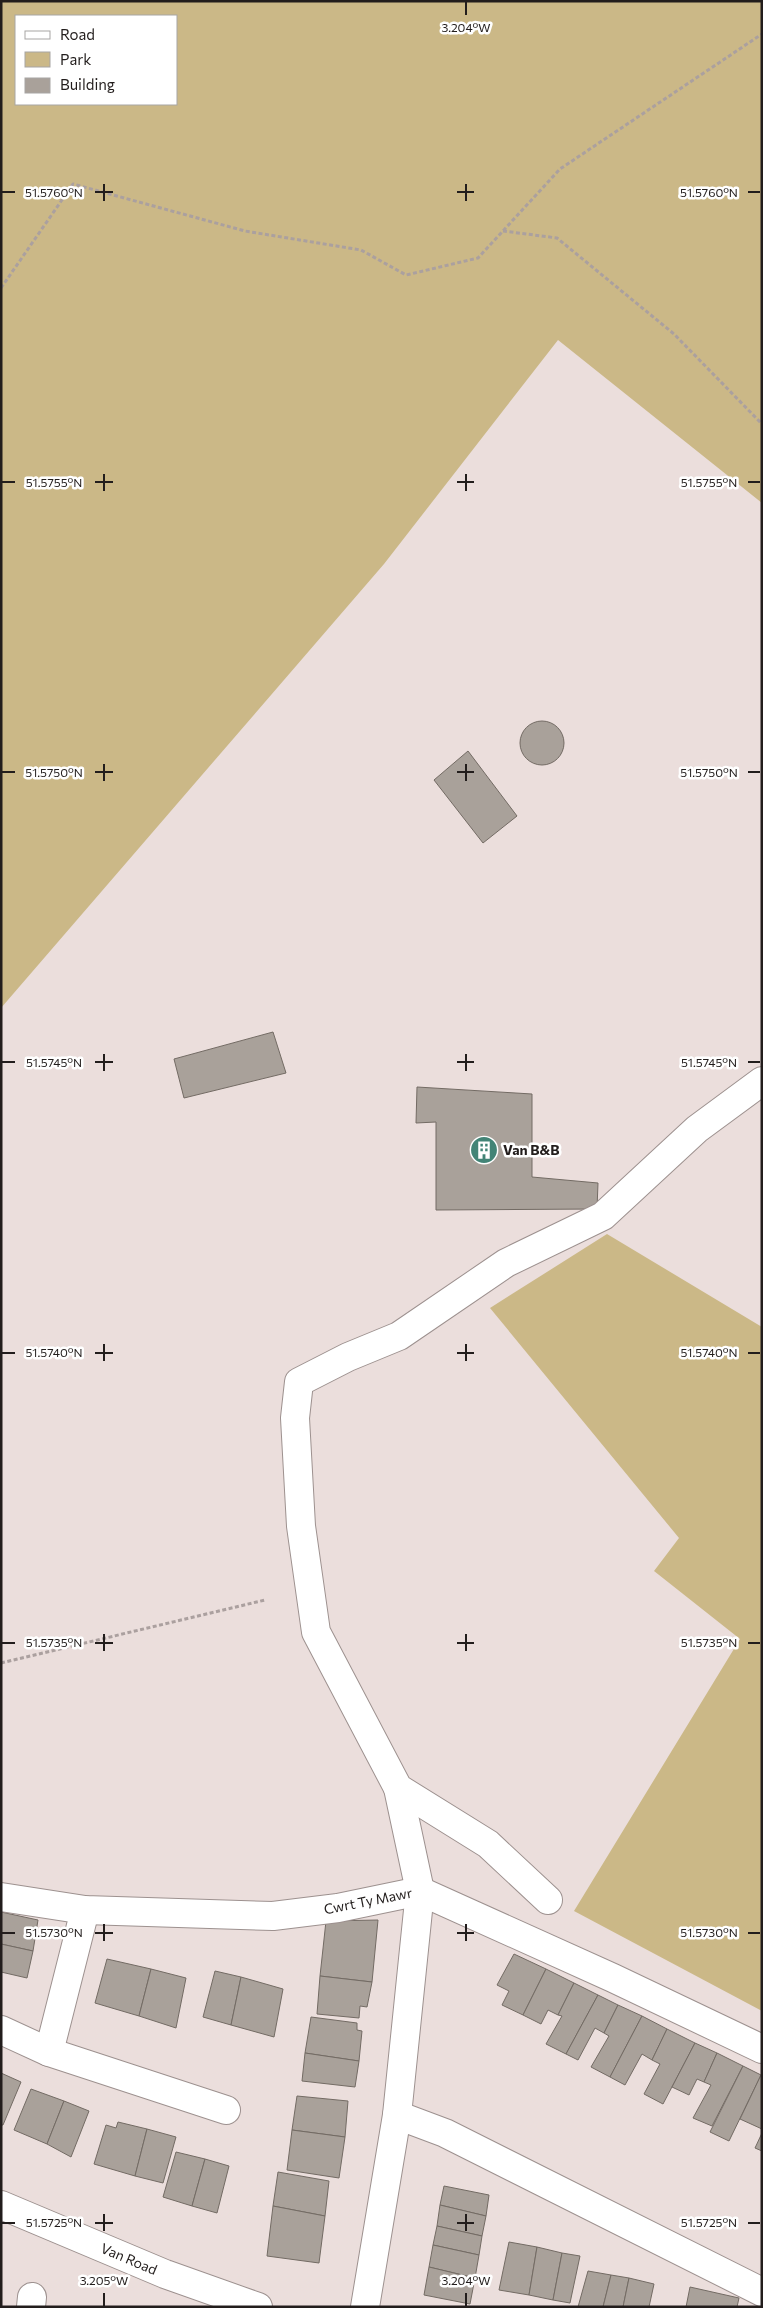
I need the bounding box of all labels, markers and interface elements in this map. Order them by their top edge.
legend [15,15,178,105]
text: 3.204°W [442,20,490,34]
text: Road [60,25,95,43]
text: Park [60,50,91,68]
text: Building [60,75,115,93]
text: 51.5760°N [25,185,83,199]
text: 51.5760°N [680,185,738,199]
text: 51.5755°N [26,475,82,489]
text: 51.5755°N [681,475,737,489]
text: 51.5750°N [25,765,83,779]
text: 51.5750°N [680,765,738,779]
text: 51.5745°N [26,1055,82,1069]
text: 51.5745°N [681,1055,737,1069]
building icon: Van B&B [469,1135,499,1165]
place label: Van B&B [503,1141,560,1158]
text: 51.5740°N [25,1345,83,1359]
text: 51.5740°N [680,1345,738,1359]
text: 51.5735°N [26,1635,82,1649]
text: 51.5735°N [681,1635,737,1649]
street label: Cwrt Ty Mawr [322,1884,414,1917]
text: 51.5730°N [25,1925,83,1939]
text: 51.5730°N [680,1925,738,1939]
text: 51.5725°N [26,2215,82,2229]
text: 51.5725°N [681,2215,737,2229]
street label: Van Road [98,2239,160,2278]
text: 3.205°W [80,2273,128,2287]
text: 3.204°W [442,2273,490,2287]

